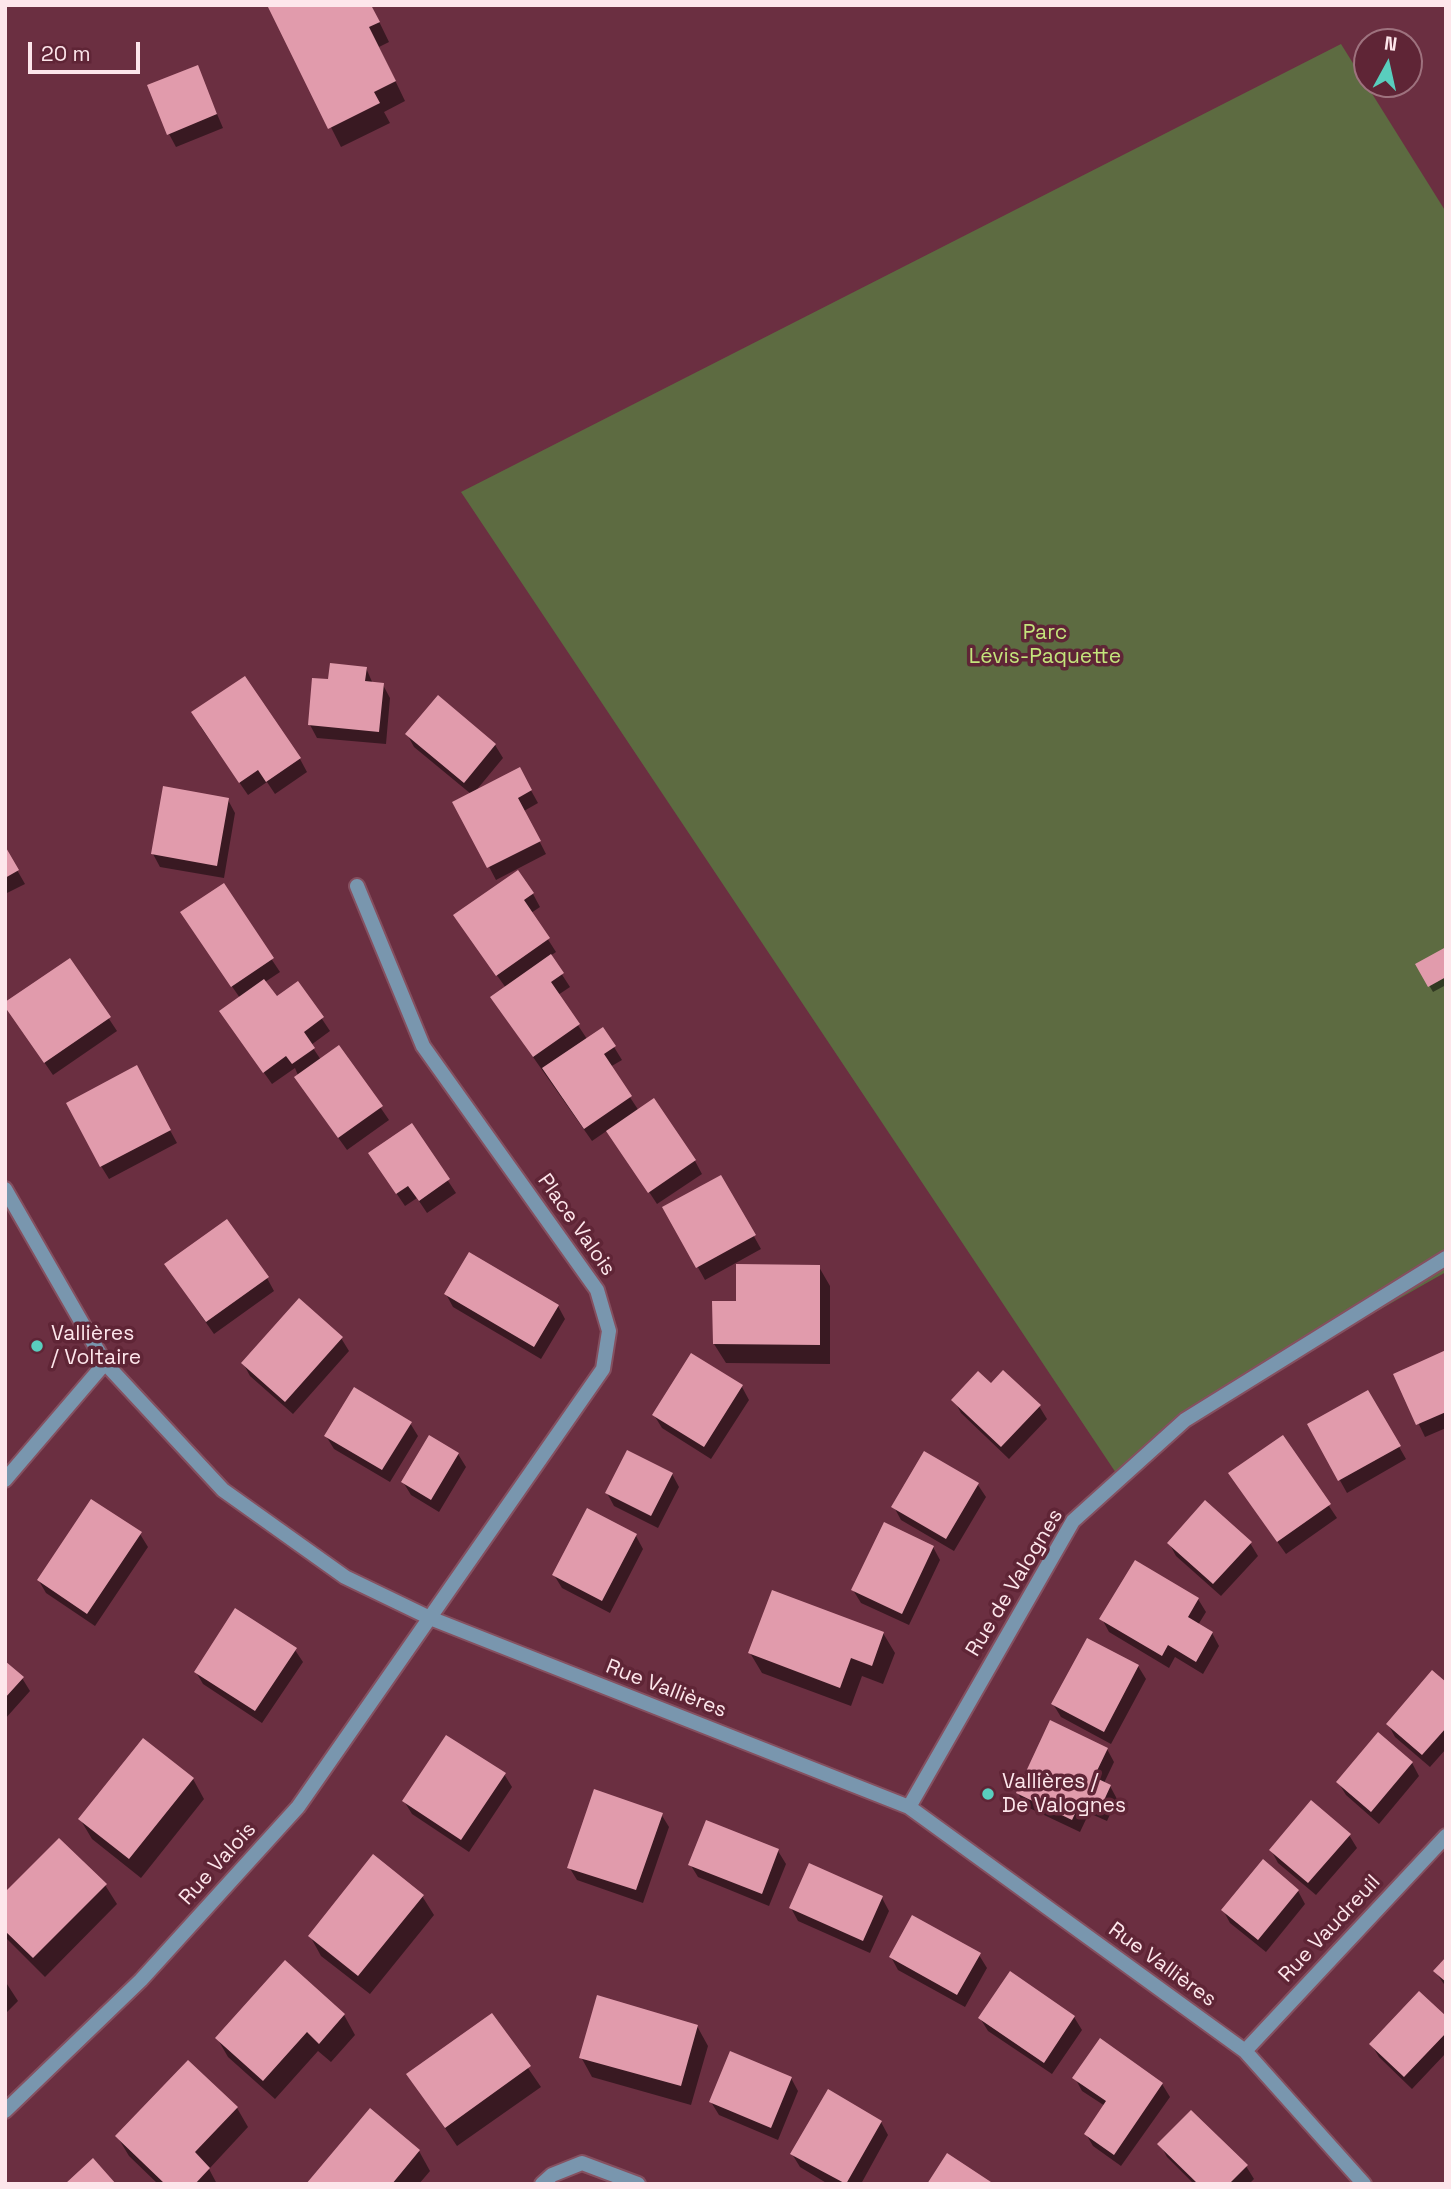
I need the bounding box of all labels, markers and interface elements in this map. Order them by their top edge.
scale bar [32,28,144,72]
north arrow [1353,28,1423,98]
text: N [1383,30,1399,57]
text: 20 m [41,40,91,67]
park label: Parc Lévis-Paquette [969,620,1121,670]
street label: Place Valois [532,1169,620,1281]
place label: Vallières / Voltaire [51,1321,141,1371]
marker: Vallières / Voltaire [29,1338,45,1354]
street label: Rue de Valognes [961,1505,1069,1661]
street label: Rue Vallières [602,1654,730,1724]
place label: Vallières / De Valognes [1002,1769,1126,1819]
marker: Vallières / De Valognes [980,1786,996,1802]
street label: Rue Valois [174,1817,262,1911]
street label: Rue Vaudreuil [1274,1870,1386,1988]
street label: Rue Vallières [1103,1917,1221,2013]

